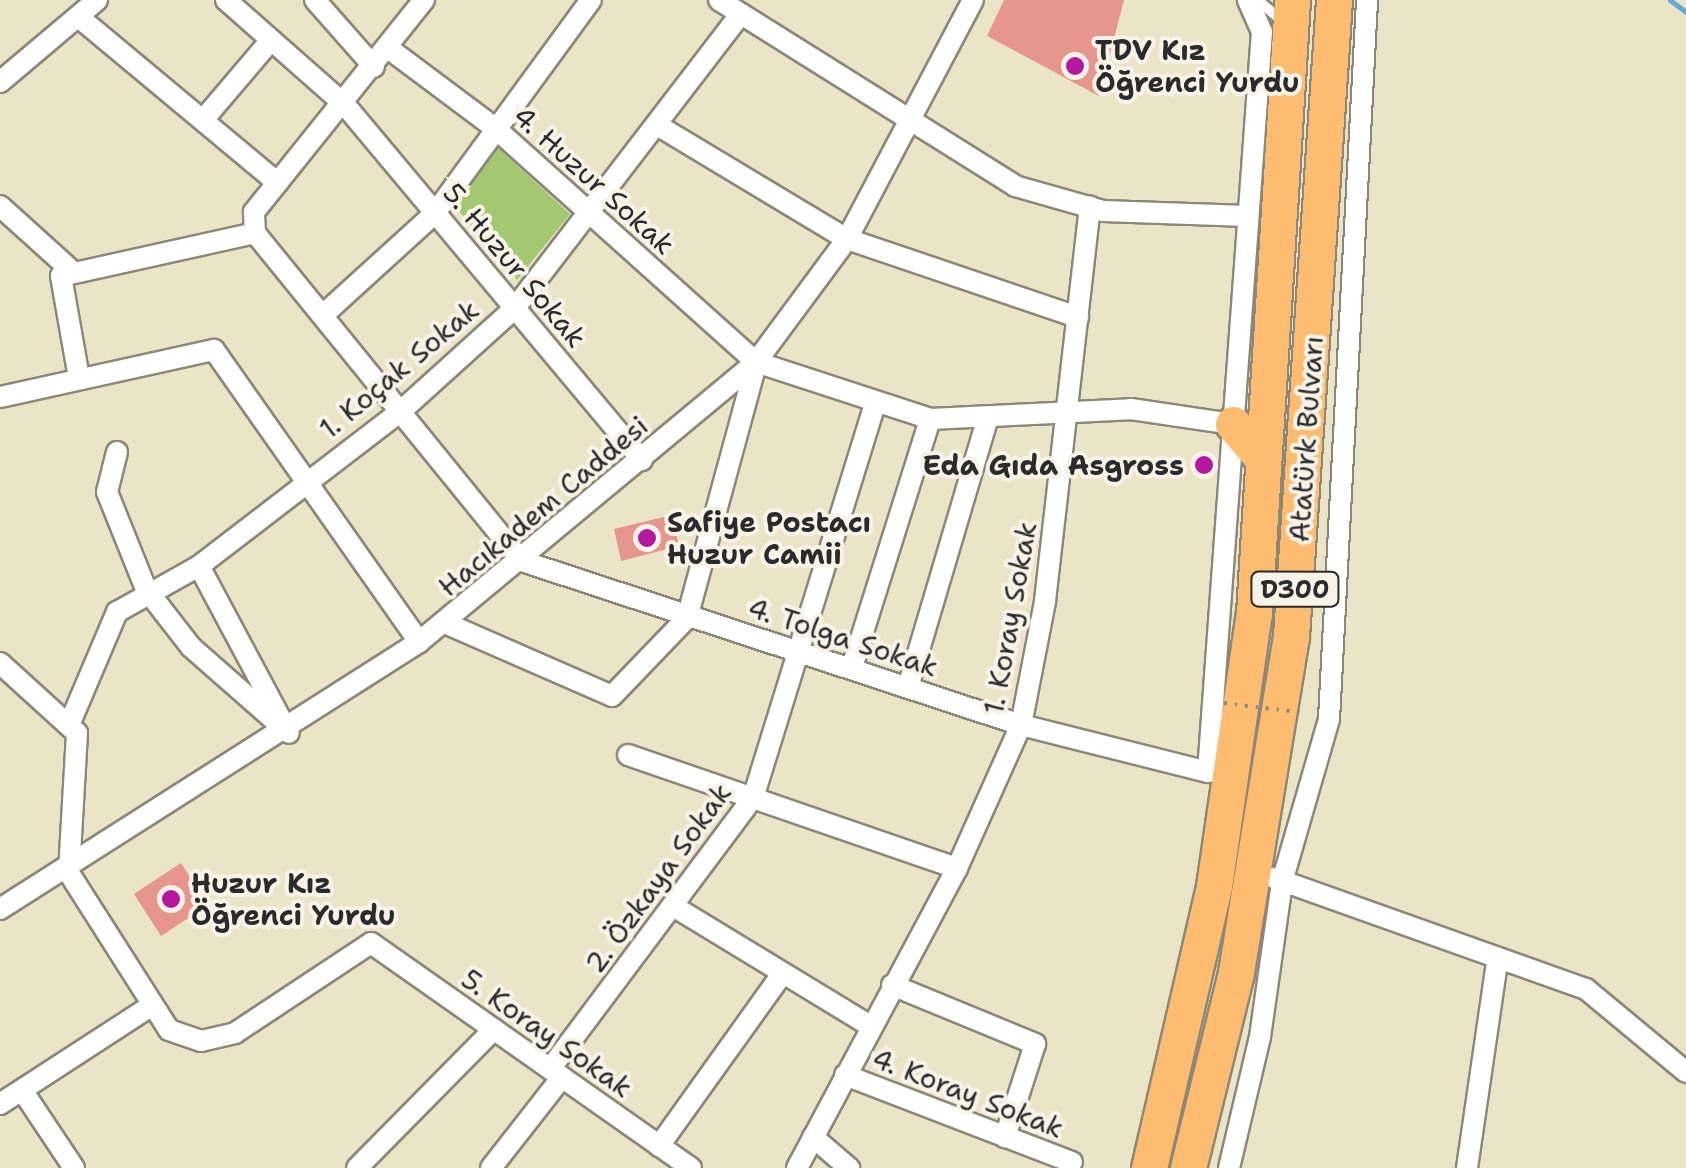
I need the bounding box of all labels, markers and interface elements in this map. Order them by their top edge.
place label: TDV Kız Öğrenci Yurdu [1095,33,1299,99]
marker: TDV Kız Öğrenci Yurdu [1064,55,1086,77]
street label: 4. Huzur Sokak [506,99,682,261]
street label: 5. Huzur Sokak [437,176,593,354]
street label: 1. Koçak Sokak [313,293,485,445]
street label: Atatürk Bulvarı [1282,335,1330,543]
street label: Hacıkadem Caddesi [431,409,655,603]
place label: Eda Gıda Asgross [922,448,1184,482]
marker: Eda Gıda Asgross [1193,454,1215,476]
place label: Safiye Postacı Huzur Camii [667,505,871,571]
street label: 1. Koray Sokak [977,519,1043,717]
marker: Safiye Postacı Huzur Camii [636,527,658,549]
road number: D300 [1250,569,1340,609]
street label: 4. Tolga Sokak [744,590,942,684]
street label: 2. Özkaya Sokak [578,777,738,979]
place label: Huzur Kız Öğrenci Yurdu [191,866,395,932]
marker: Huzur Kız Öğrenci Yurdu [160,888,182,910]
street label: 5. Koray Sokak [455,962,639,1104]
street label: 4. Koray Sokak [868,1041,1068,1145]

